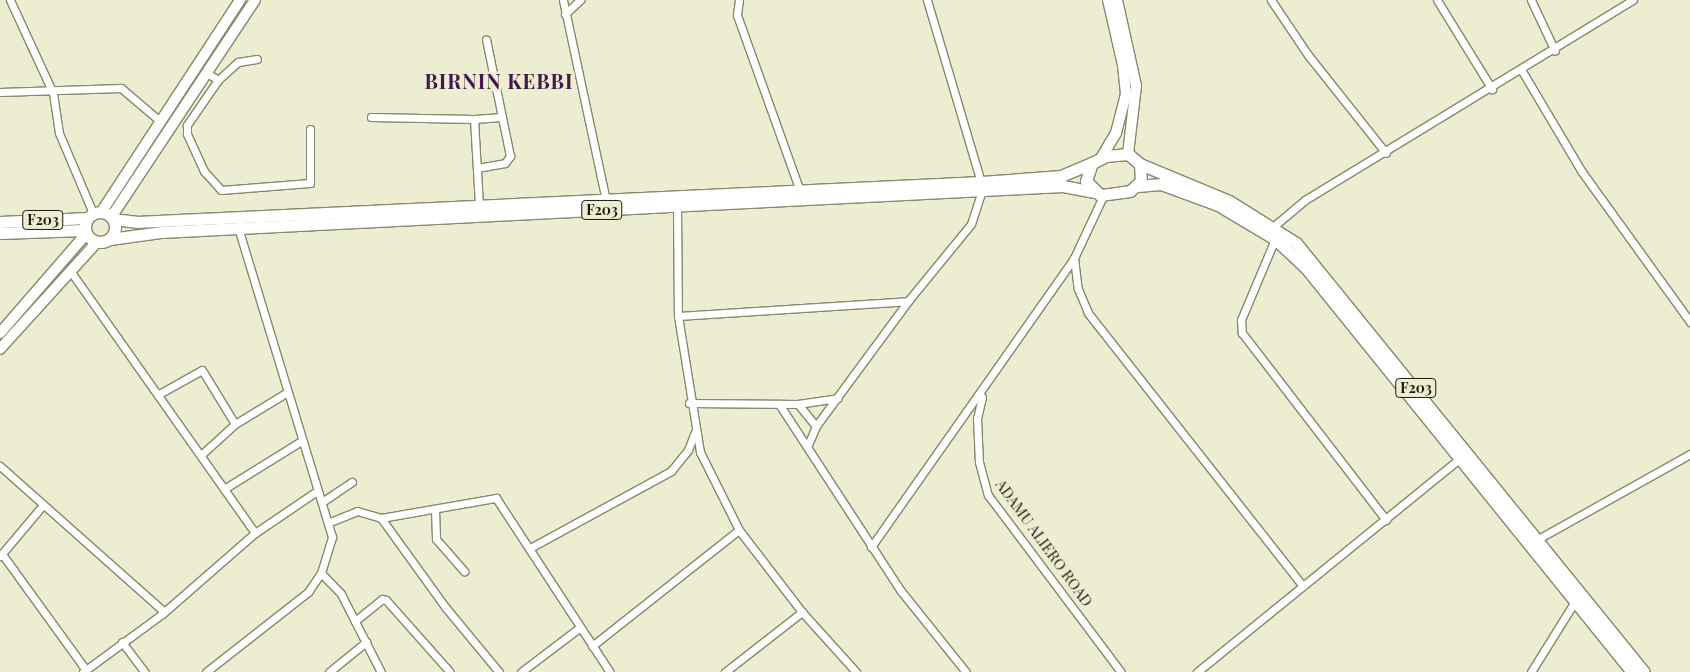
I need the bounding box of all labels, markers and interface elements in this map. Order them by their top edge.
district label: BIRNIN KEBBI [423,68,575,92]
road number: F203 [581,198,623,222]
road number: F203 [22,208,64,232]
road number: F203 [1395,376,1437,399]
street label: ADAMU ALIERO ROAD [992,476,1096,610]

